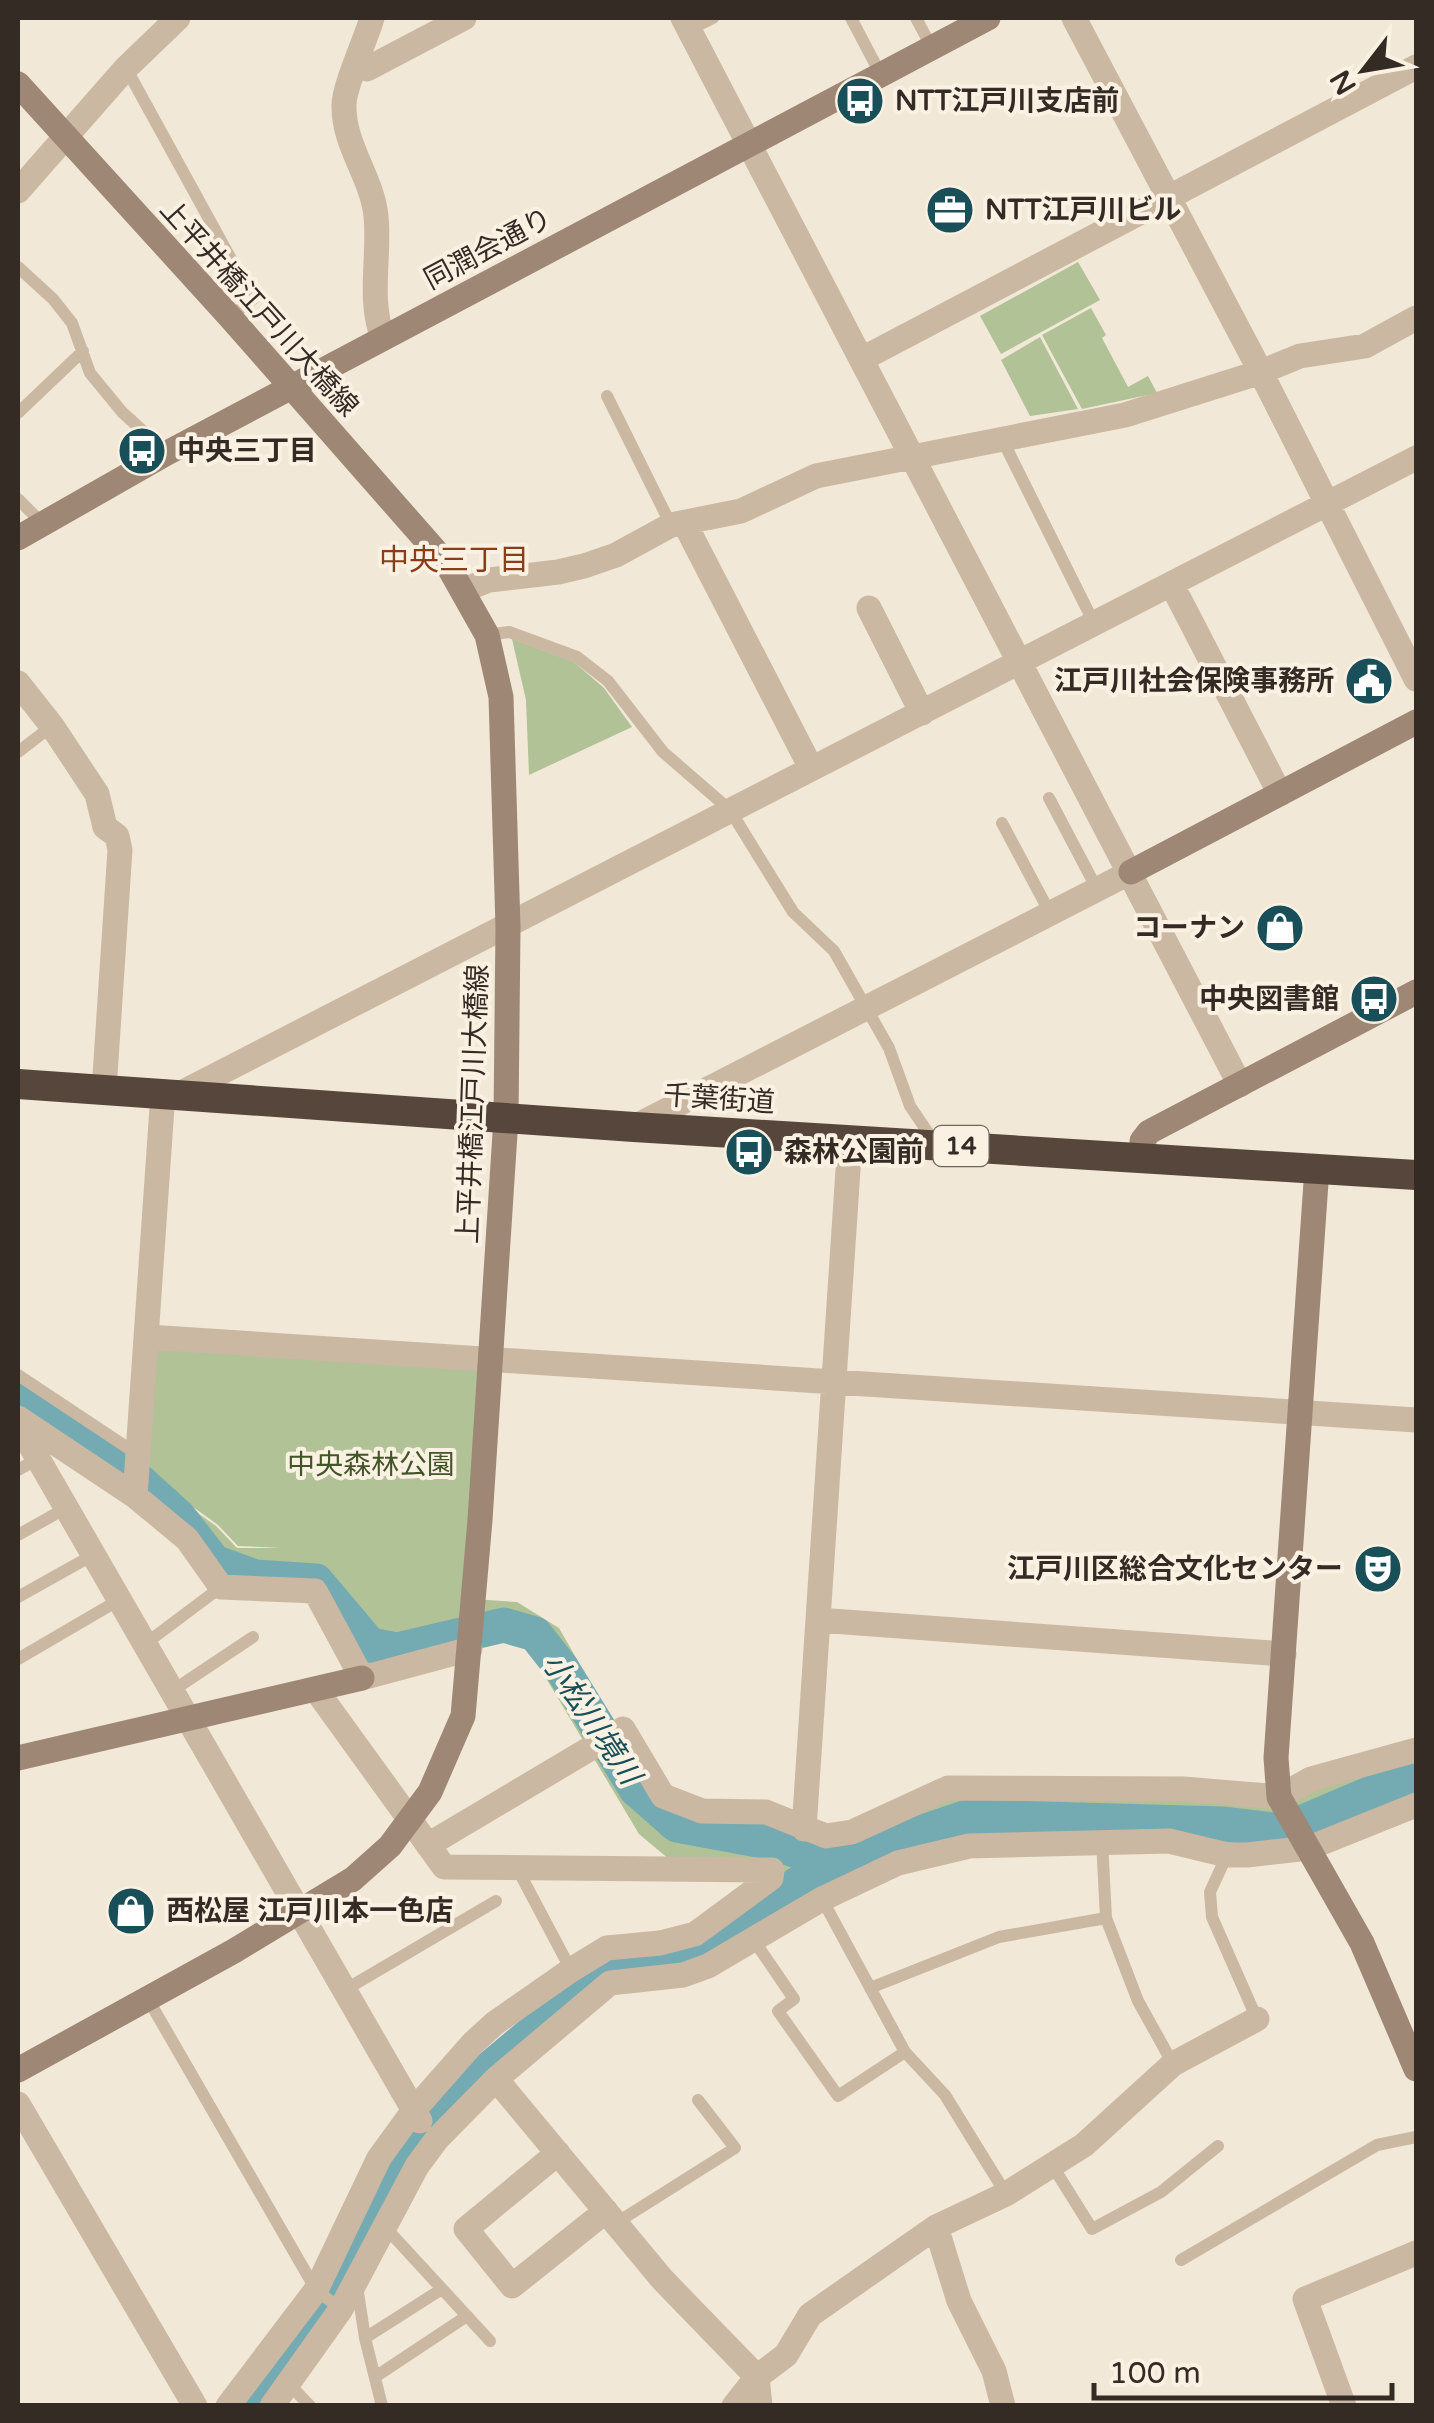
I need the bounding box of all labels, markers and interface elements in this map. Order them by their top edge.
north arrow [1314,20,1414,120]
text: N [1323,64,1364,101]
bus stop icon: NTT江戸川支店前 [834,75,886,127]
place label: NTT江戸川支店前 [895,84,1120,118]
office icon: NTT江戸川ビル [924,184,976,236]
street label: 上平井橋江戸川大橋線 [153,193,365,423]
place label: NTT江戸川ビル [985,193,1182,227]
street label: 同潤会通り [418,201,558,297]
bus stop icon: 中央三丁目 [116,425,168,477]
place label: 中央三丁目 [177,434,317,468]
district label: 中央三丁目 [379,542,529,579]
public building icon: 江戸川社会保険事務所 [1343,655,1395,707]
place label: 江戸川社会保険事務所 [1054,664,1334,698]
shop icon: コーナン [1254,902,1306,954]
place label: コーナン [1133,911,1245,945]
street label: 上平井橋江戸川大橋線 [451,963,495,1245]
bus stop icon: 中央図書館 [1348,973,1400,1025]
place label: 中央図書館 [1199,982,1339,1016]
street label: 千葉街道 [662,1078,776,1120]
bus stop icon: 森林公園前 [723,1126,775,1178]
road number: 14 [934,1126,988,1166]
place label: 森林公園前 [784,1135,924,1169]
park label: 中央森林公園 [287,1448,455,1482]
theatre icon: 江戸川区総合文化センター [1352,1543,1404,1595]
place label: 江戸川区総合文化センター [1007,1552,1343,1586]
water label: 小松川境川 [534,1646,650,1794]
shop icon: 西松屋 江戸川本一色店 [105,1885,157,1937]
place label: 西松屋 江戸川本一色店 [166,1894,453,1928]
scale bar [1094,2338,1392,2400]
text: 100 m [1109,2355,1201,2392]

